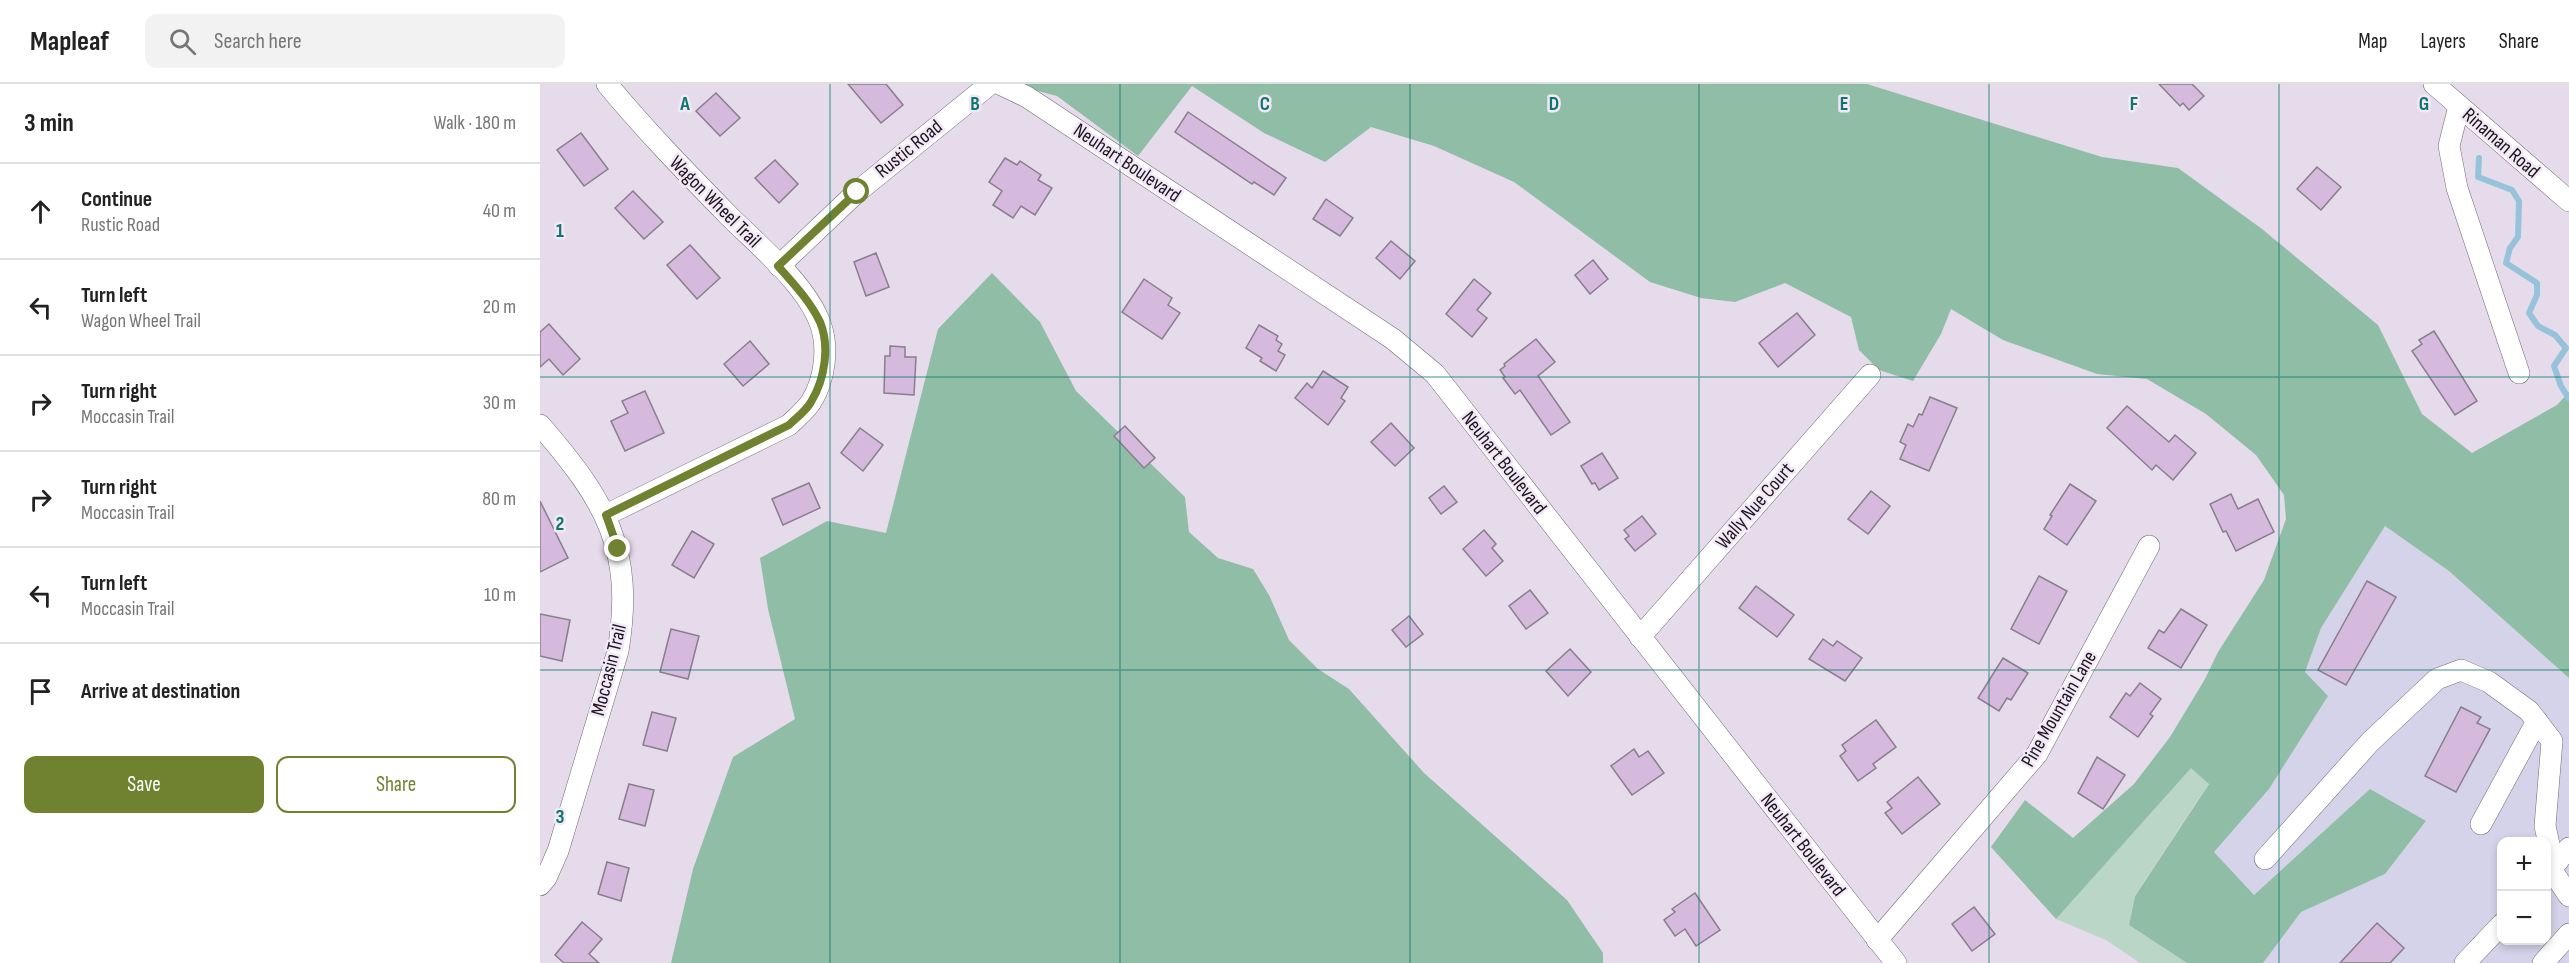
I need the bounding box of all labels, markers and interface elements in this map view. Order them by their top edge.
search box [145,14,565,68]
text: Mapleaf [30,25,109,58]
icon: search [166,25,199,58]
text: Search here [214,28,302,55]
text: Map [2358,29,2387,54]
text: Layers [2420,29,2466,54]
text: Share [2499,29,2539,54]
text: A [679,92,690,116]
text: B [970,92,980,116]
text: C [1260,92,1270,116]
text: D [1549,92,1559,116]
text: E [1840,92,1848,116]
text: F [2130,92,2138,116]
text: G [2419,92,2429,116]
street label: Rinaman Road [2457,103,2545,183]
text: 3 min [24,108,74,139]
text: Walk · 180 m [433,111,516,135]
street label: Rustic Road [871,115,947,183]
street label: Neuhart Boulevard [1069,118,1185,208]
street label: Wagon Wheel Trail [664,151,766,253]
route start [843,178,869,204]
text: Continue [81,186,152,213]
icon: ahead [24,195,57,228]
text: 40 m [483,199,516,223]
text: Rustic Road [81,213,160,237]
text: 1 [556,219,564,243]
text: Turn left [81,282,147,309]
icon: left [24,291,57,324]
text: 20 m [483,295,516,319]
text: Wagon Wheel Trail [81,309,201,333]
text: Turn right [81,378,157,405]
icon: right [24,387,57,420]
text: 30 m [483,391,516,415]
text: Moccasin Trail [81,405,174,429]
street label: Neuhart Boulevard [1456,407,1552,519]
street label: Wally Nue Court [1711,458,1799,554]
text: Turn right [81,474,157,501]
icon: right [24,483,57,516]
text: 80 m [482,487,516,511]
text: Moccasin Trail [81,501,174,525]
text: 2 [556,512,564,536]
route end [604,535,630,561]
text: Turn left [81,570,147,597]
icon: left [24,579,57,612]
text: 10 m [484,583,516,607]
text: Moccasin Trail [81,597,174,621]
street label: Moccasin Trail [586,622,632,718]
street label: Pine Mountain Lane [2016,647,2102,771]
icon: arrive [24,675,57,708]
text: Arrive at destination [81,678,240,705]
button: Save [24,756,264,813]
button: Share [276,756,516,813]
street label: Neuhart Boulevard [1755,789,1851,901]
text: 3 [556,805,565,829]
map controls [2497,837,2551,945]
button: + [2497,837,2551,891]
button: − [2497,891,2551,945]

